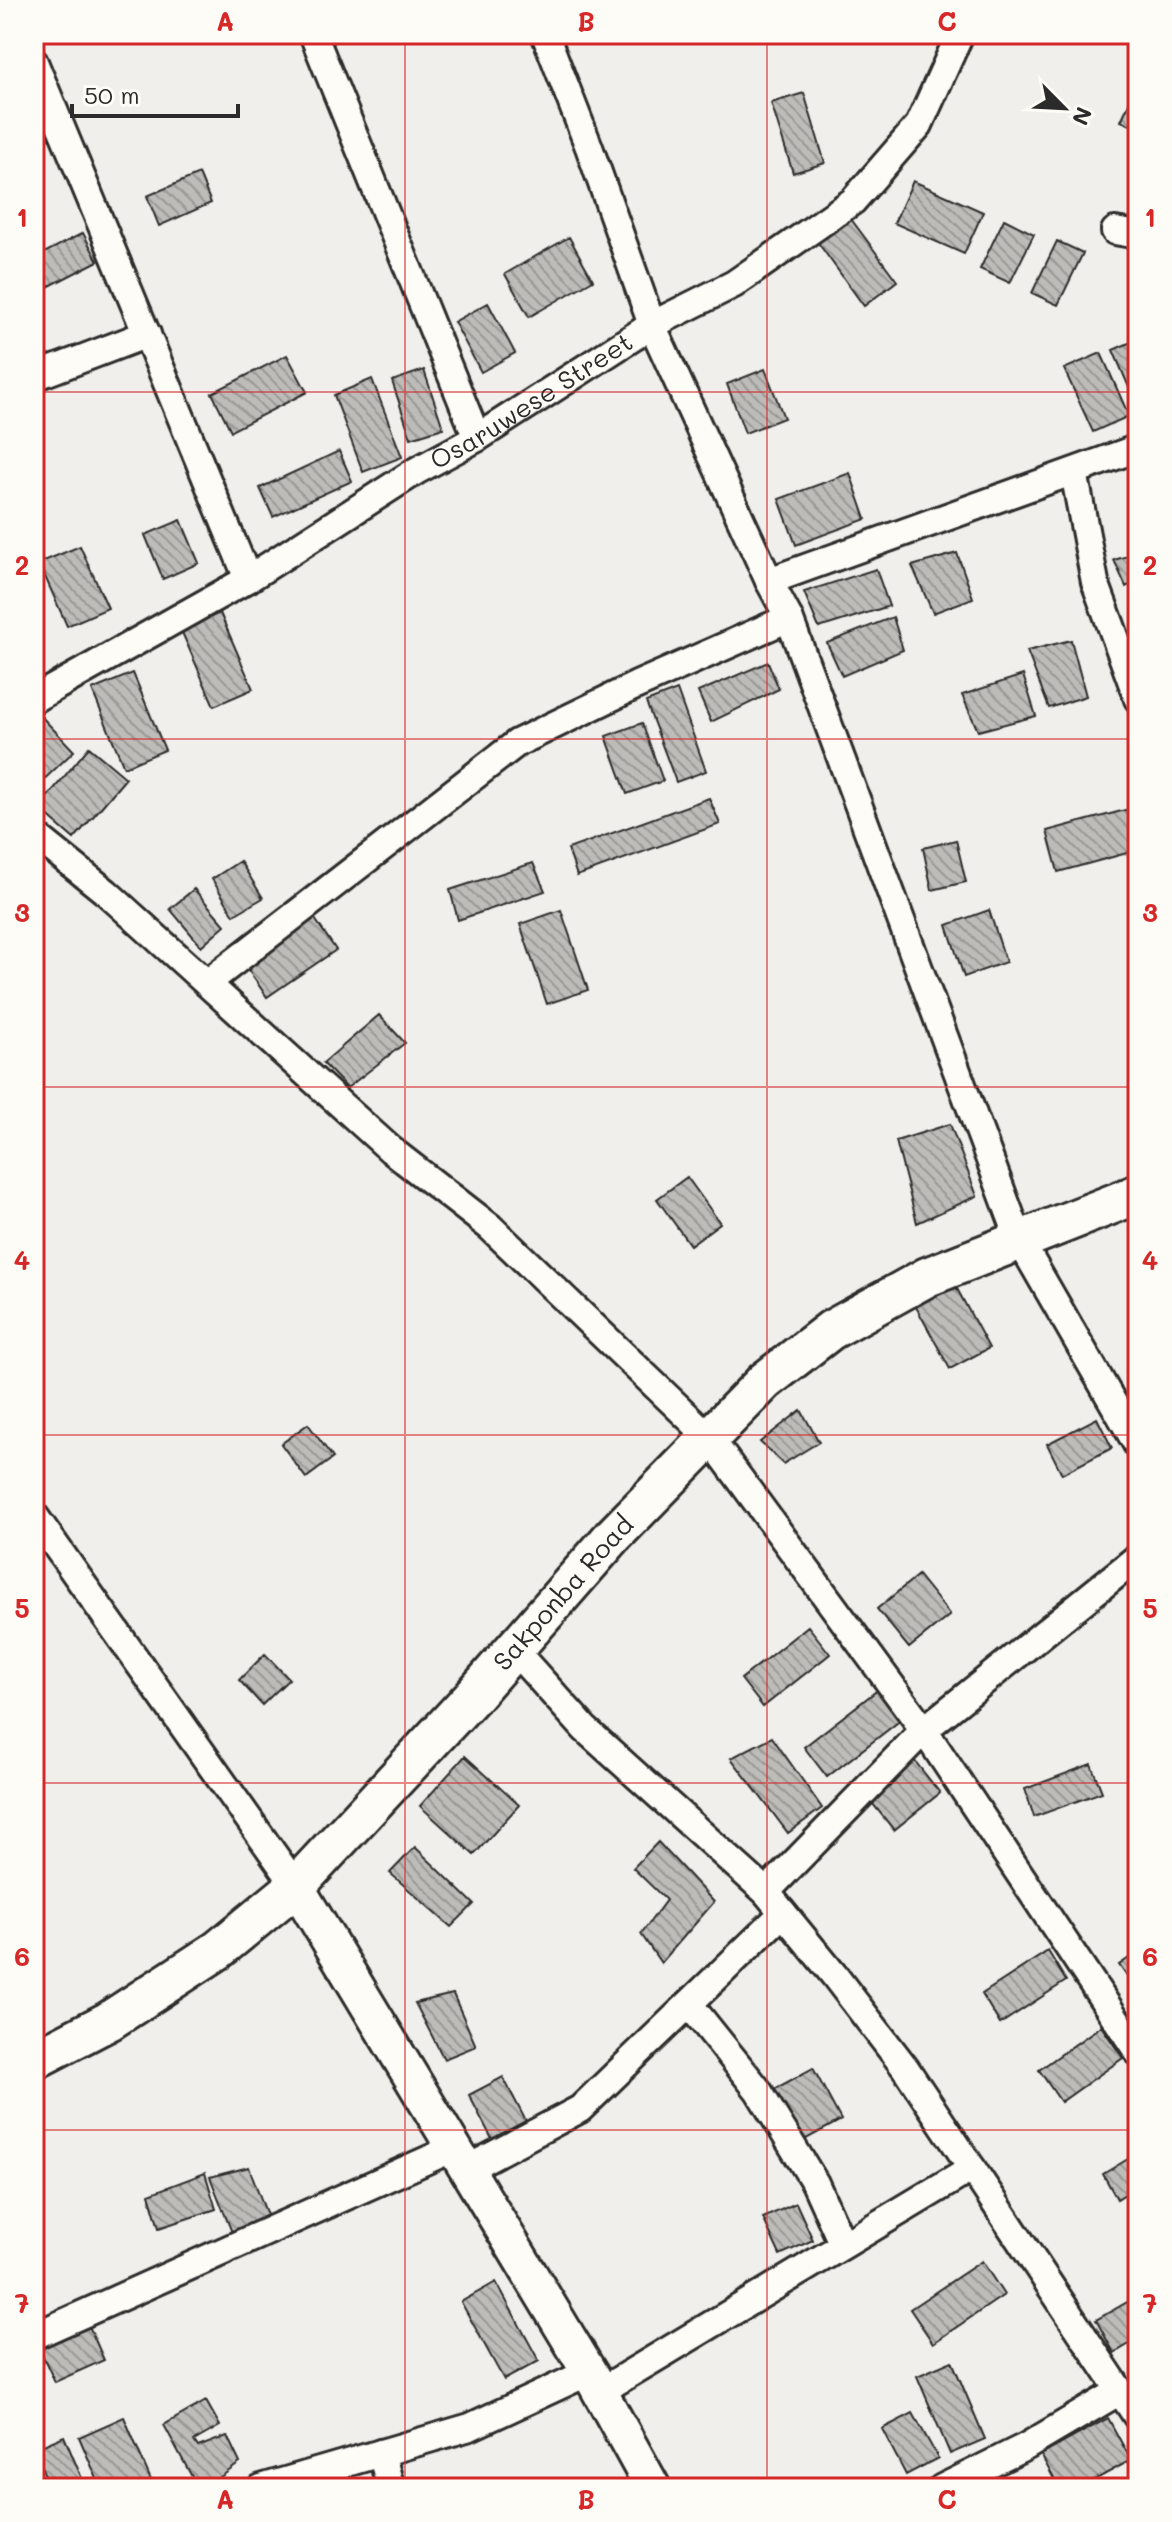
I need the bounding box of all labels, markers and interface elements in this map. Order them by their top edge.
text: A [216,4,234,38]
text: B [577,4,595,38]
text: C [937,4,957,38]
scale bar [72,68,238,118]
north arrow [1024,68,1104,148]
text: 50 m [84,79,140,110]
text: N [1066,103,1099,130]
text: 1 [16,200,28,234]
text: 1 [1144,200,1156,234]
street label: Osaruwese Street [424,324,639,476]
text: 2 [15,548,29,582]
text: 2 [1143,548,1157,582]
text: 3 [14,895,30,929]
text: 3 [1142,895,1158,929]
text: 4 [14,1243,30,1277]
text: 4 [1142,1243,1158,1277]
street label: Sakponba Road [485,1507,640,1677]
text: 5 [14,1591,30,1625]
text: 5 [1142,1591,1158,1625]
text: 6 [14,1939,30,1973]
text: 6 [1142,1939,1158,1973]
text: 7 [15,2286,29,2320]
text: 7 [1143,2286,1157,2320]
text: A [216,2482,234,2516]
text: B [577,2482,595,2516]
text: C [937,2482,957,2516]

